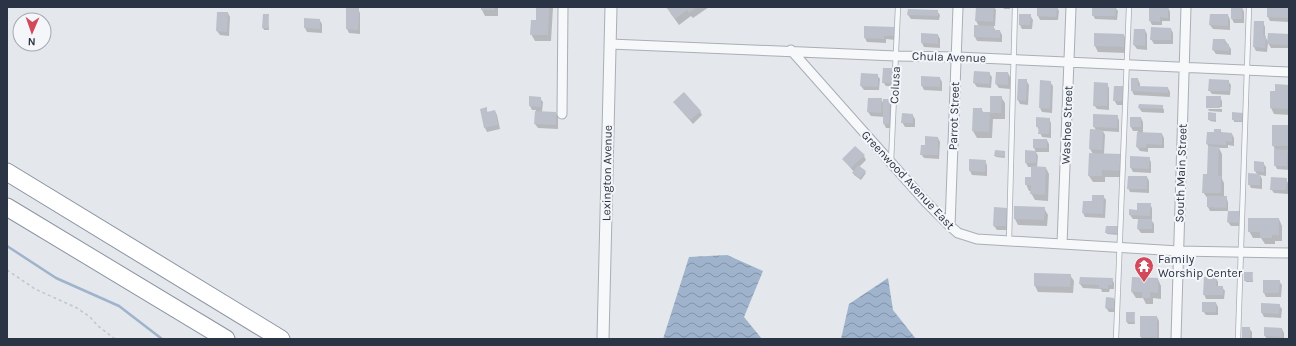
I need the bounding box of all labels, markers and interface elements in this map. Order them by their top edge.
north arrow [12,12,52,52]
text: N [27,35,36,48]
street label: Chula Avenue [912,49,986,65]
street label: Colusa [887,66,903,104]
street label: Parrot Street [946,81,962,151]
street label: Washoe Street [1059,85,1075,165]
street label: South Main Street [1172,123,1190,223]
street label: Lexington Avenue [599,125,615,221]
street label: Greenwood Avenue East [859,128,958,233]
place label: Family Worship Center [1158,252,1243,280]
temple icon: Family Worship Center [1133,255,1155,283]

